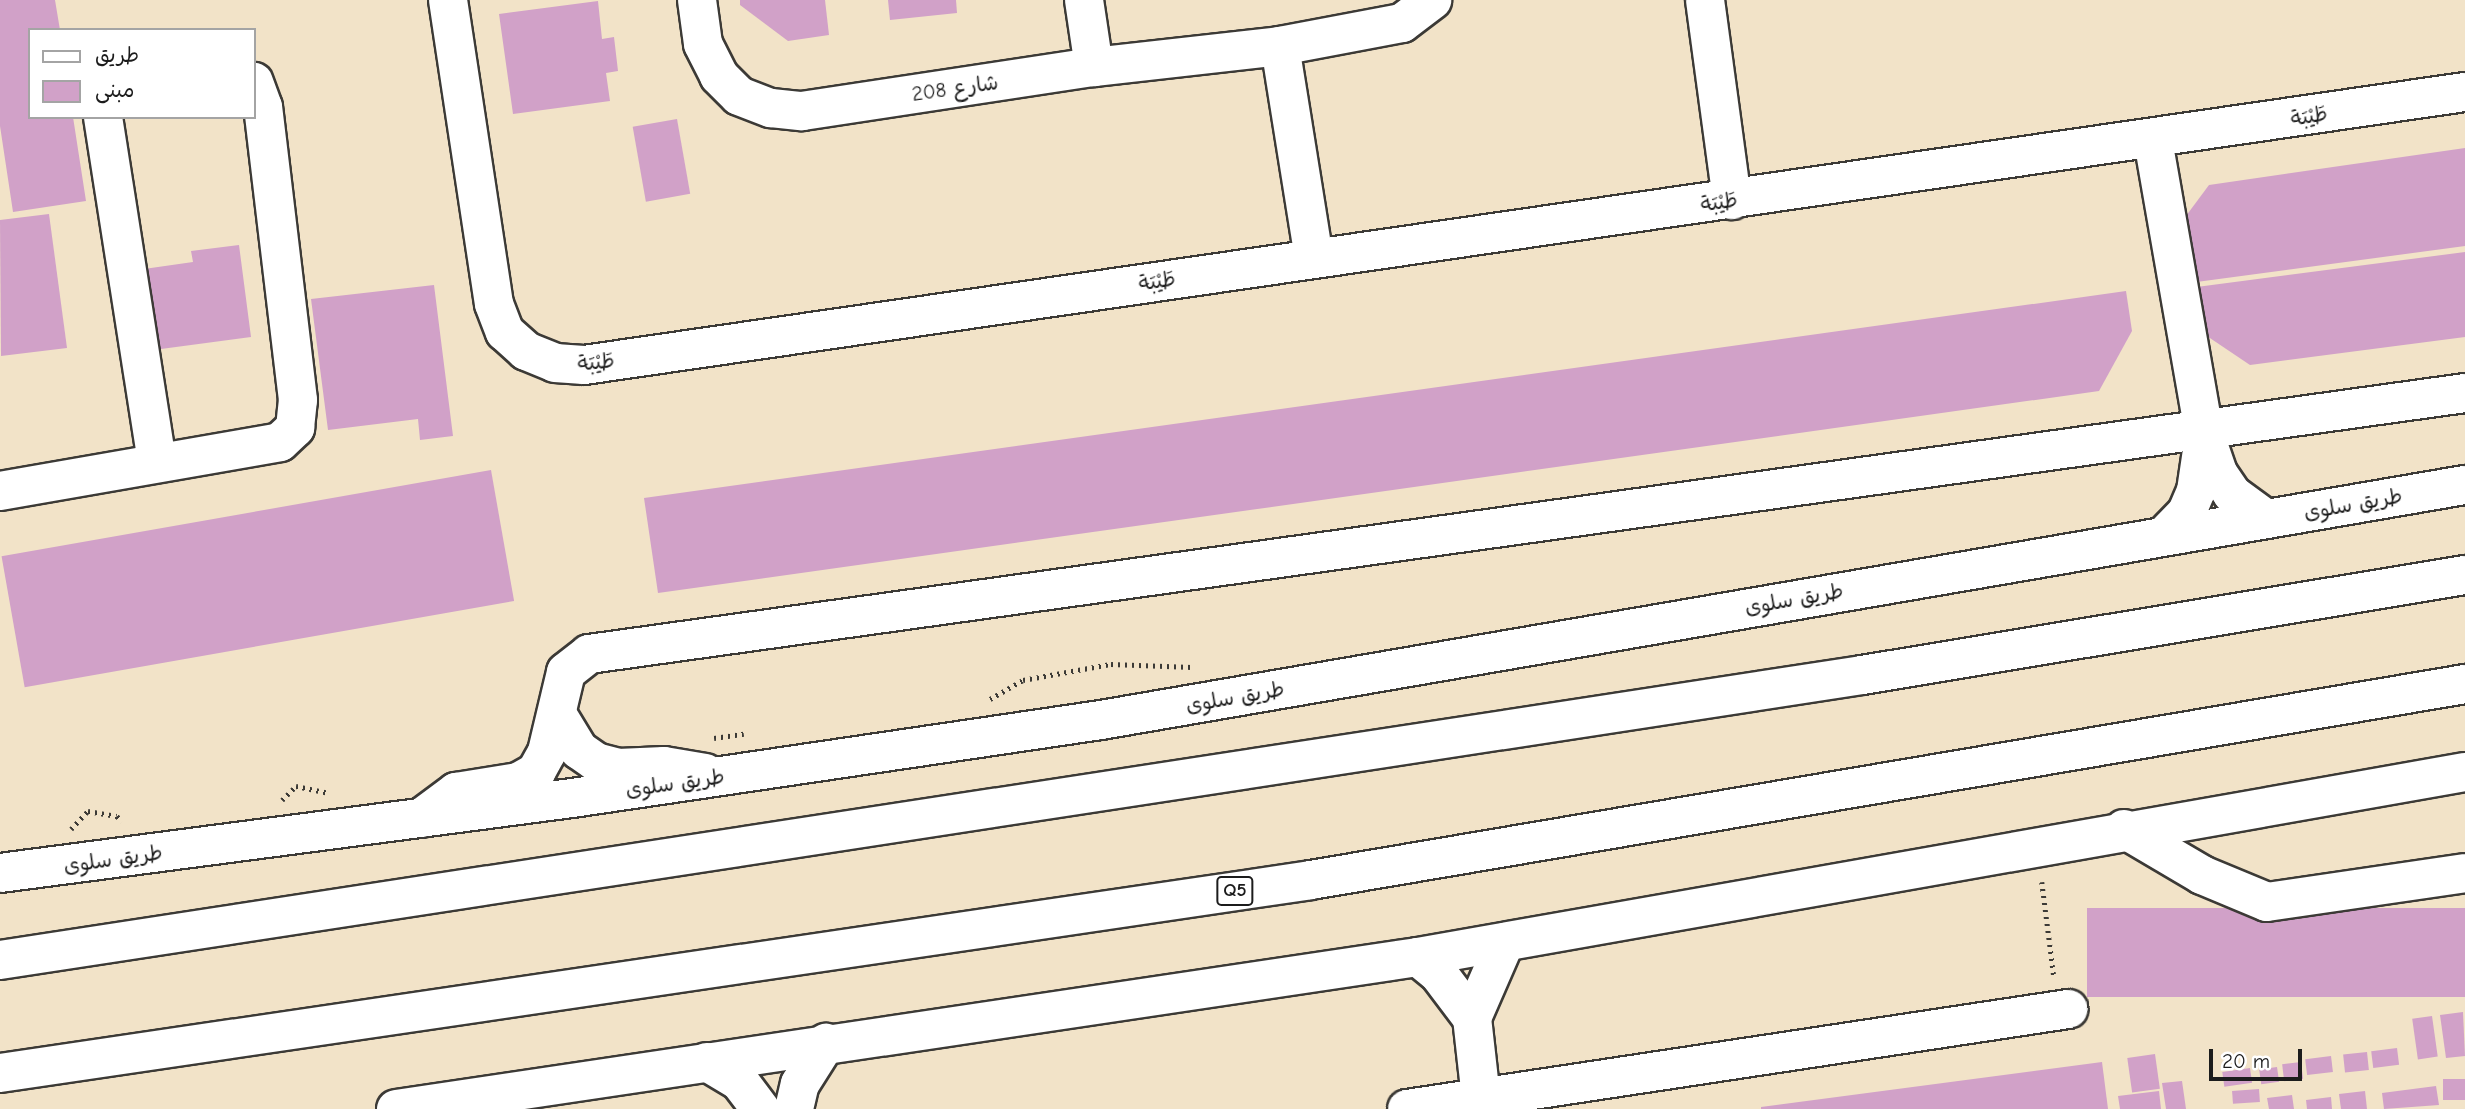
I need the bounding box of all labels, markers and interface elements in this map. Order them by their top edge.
legend [28,28,256,119]
text: طريق [95,43,139,67]
street label: شارع 208 [910,69,1000,107]
text: مبنى [95,78,134,102]
street label: طَيْبَة [2289,101,2329,131]
street label: طَيْبَة [1699,187,1739,217]
street label: طَيْبَة [1137,266,1177,296]
street label: طَيْبَة [576,348,616,376]
street label: طريق سلوى [2302,483,2404,525]
street label: طريق سلوى [1743,578,1845,620]
street label: طريق سلوى [1184,676,1286,718]
street label: طريق سلوى [624,764,726,802]
street label: طريق سلوى [62,840,164,878]
road number: Q5 [1216,876,1254,906]
scale bar [2213,1036,2306,1080]
text: 20 m [2222,1049,2270,1073]

